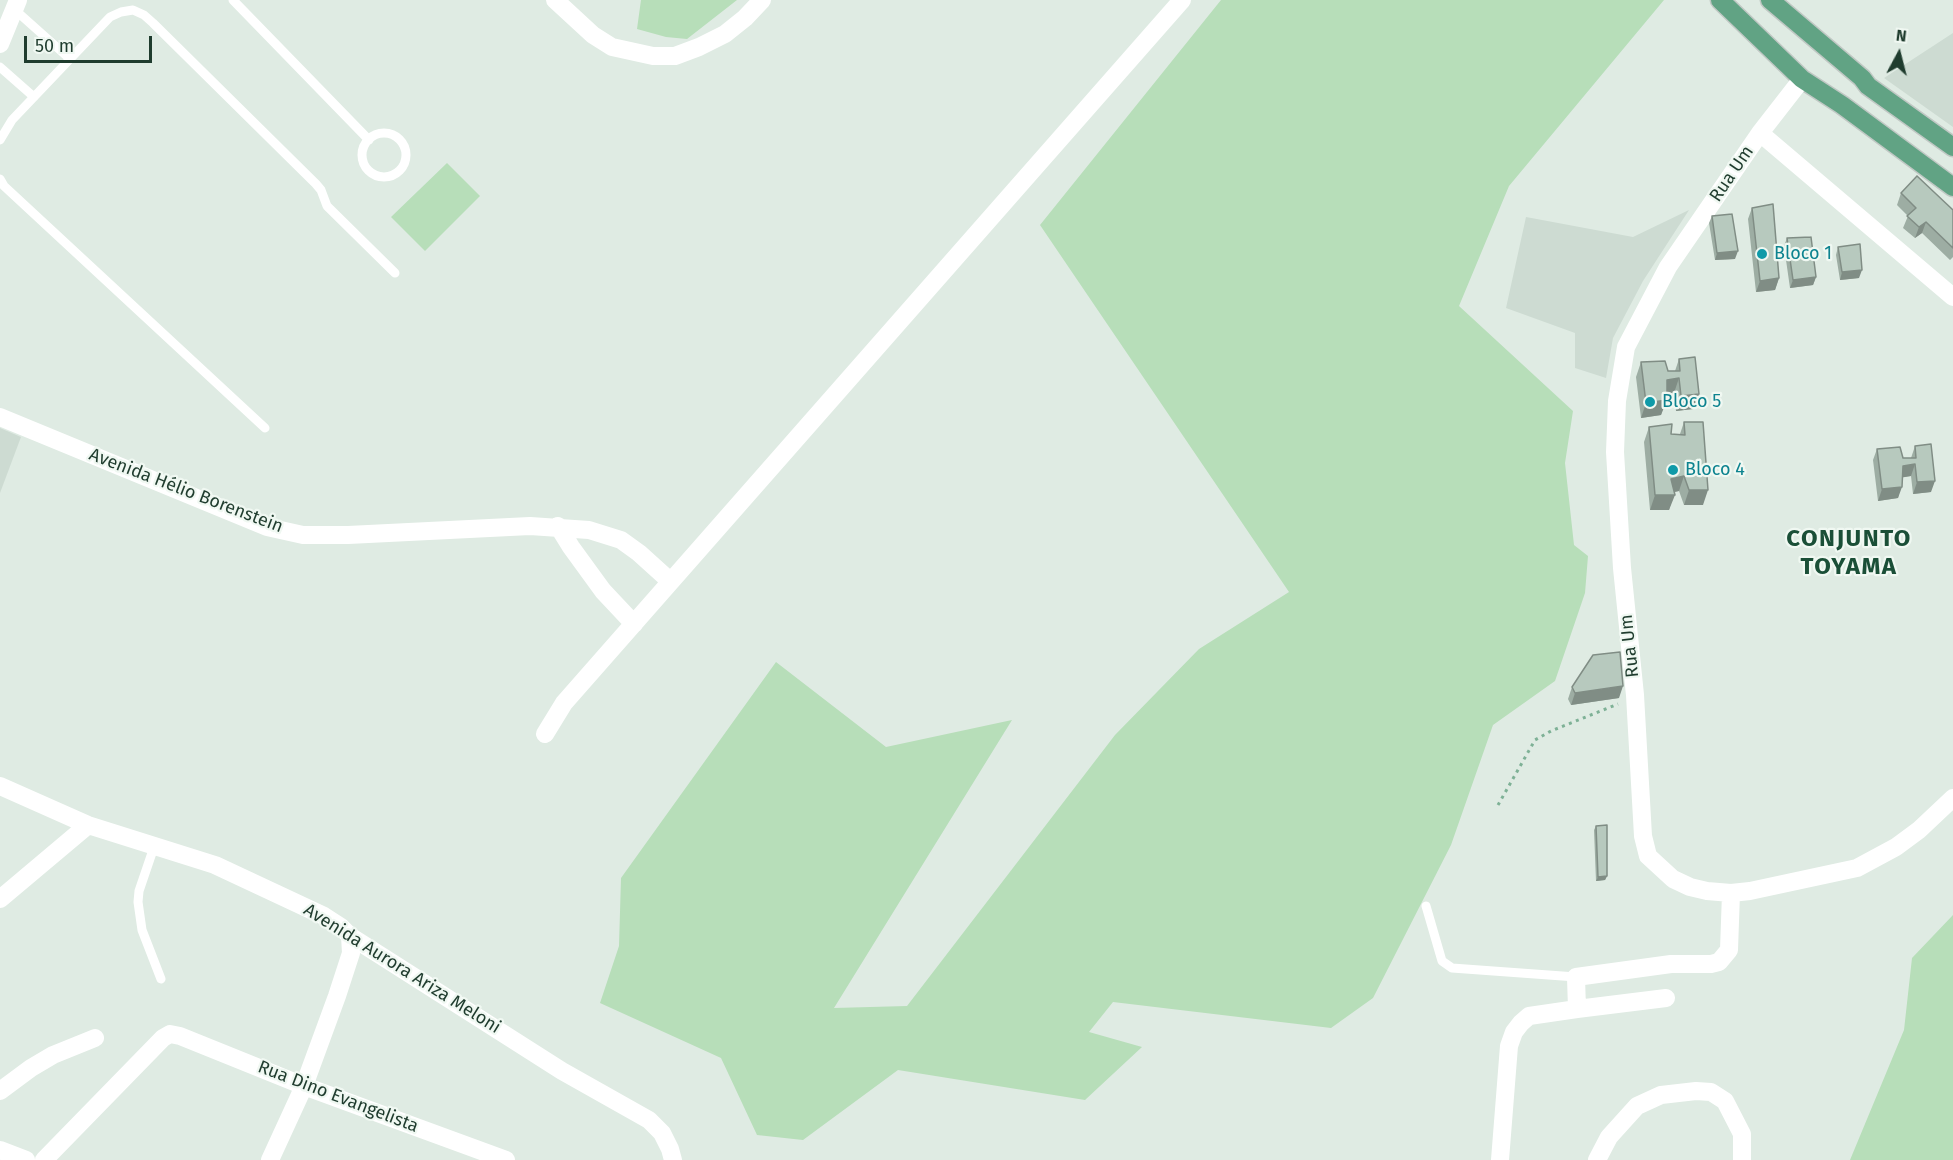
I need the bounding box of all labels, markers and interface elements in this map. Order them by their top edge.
scale bar [27,24,154,62]
north arrow [1869,24,1929,84]
text: N [1895,26,1908,46]
text: 50 m [35,35,74,57]
street label: Rua Um [1705,142,1759,206]
place label: Bloco 1 [1774,243,1832,265]
marker: Bloco 1 [1755,247,1769,261]
place label: Bloco 5 [1662,391,1721,413]
marker: Bloco 5 [1643,395,1657,409]
street label: Avenida Hélio Borenstein [86,444,286,538]
place label: Bloco 4 [1685,459,1745,481]
marker: Bloco 4 [1666,463,1680,477]
district label: CONJUNTO TOYAMA [1786,525,1912,581]
street label: Rua Um [1616,613,1644,679]
street label: Avenida Aurora Ariza Meloni [300,899,504,1039]
street label: Rua Dino Evangelista [255,1056,421,1138]

